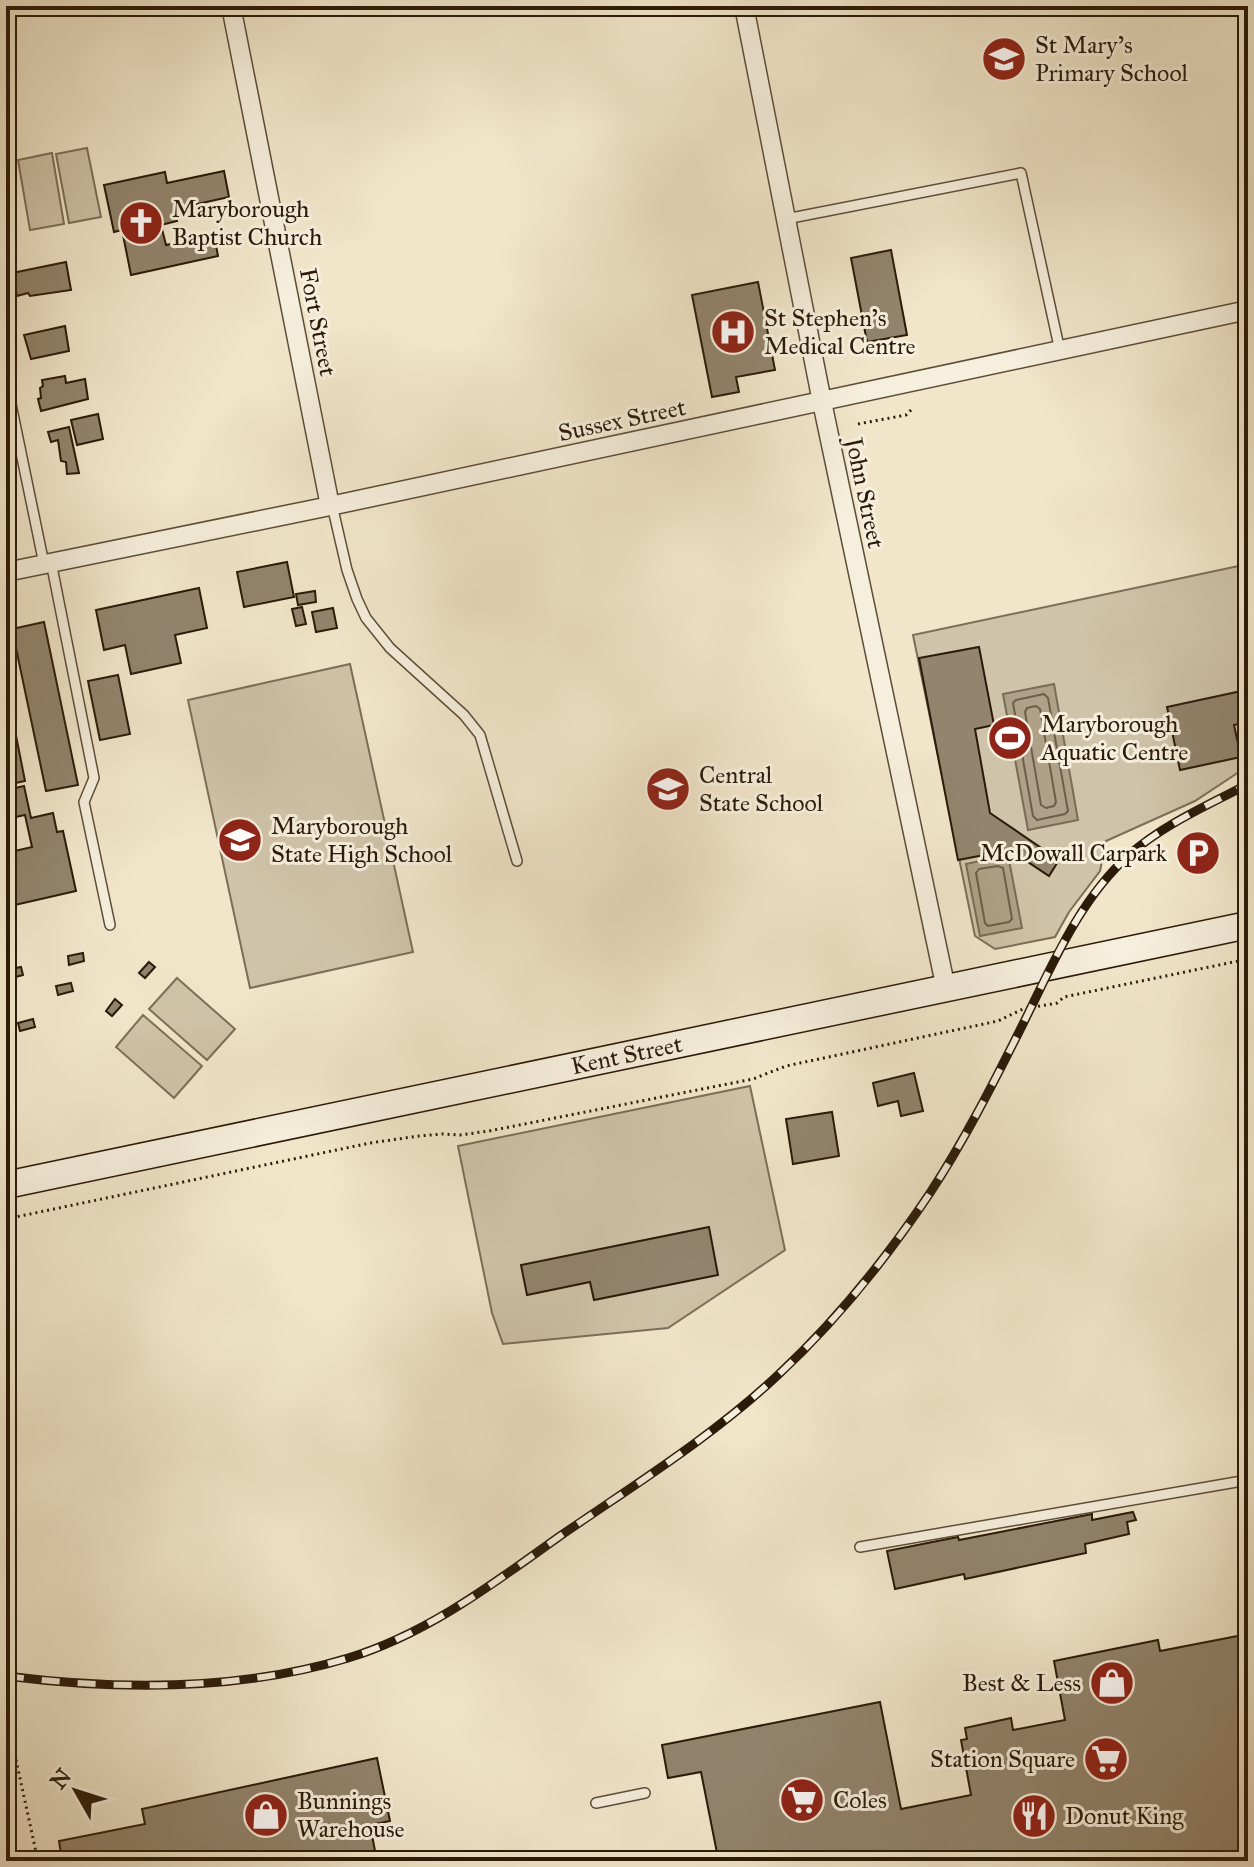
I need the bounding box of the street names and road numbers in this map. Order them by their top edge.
street label: Fort Street [293,265,343,379]
street label: Sussex Street [556,392,689,448]
street label: John Street [838,432,891,552]
street label: Kent Street [568,1029,685,1081]

